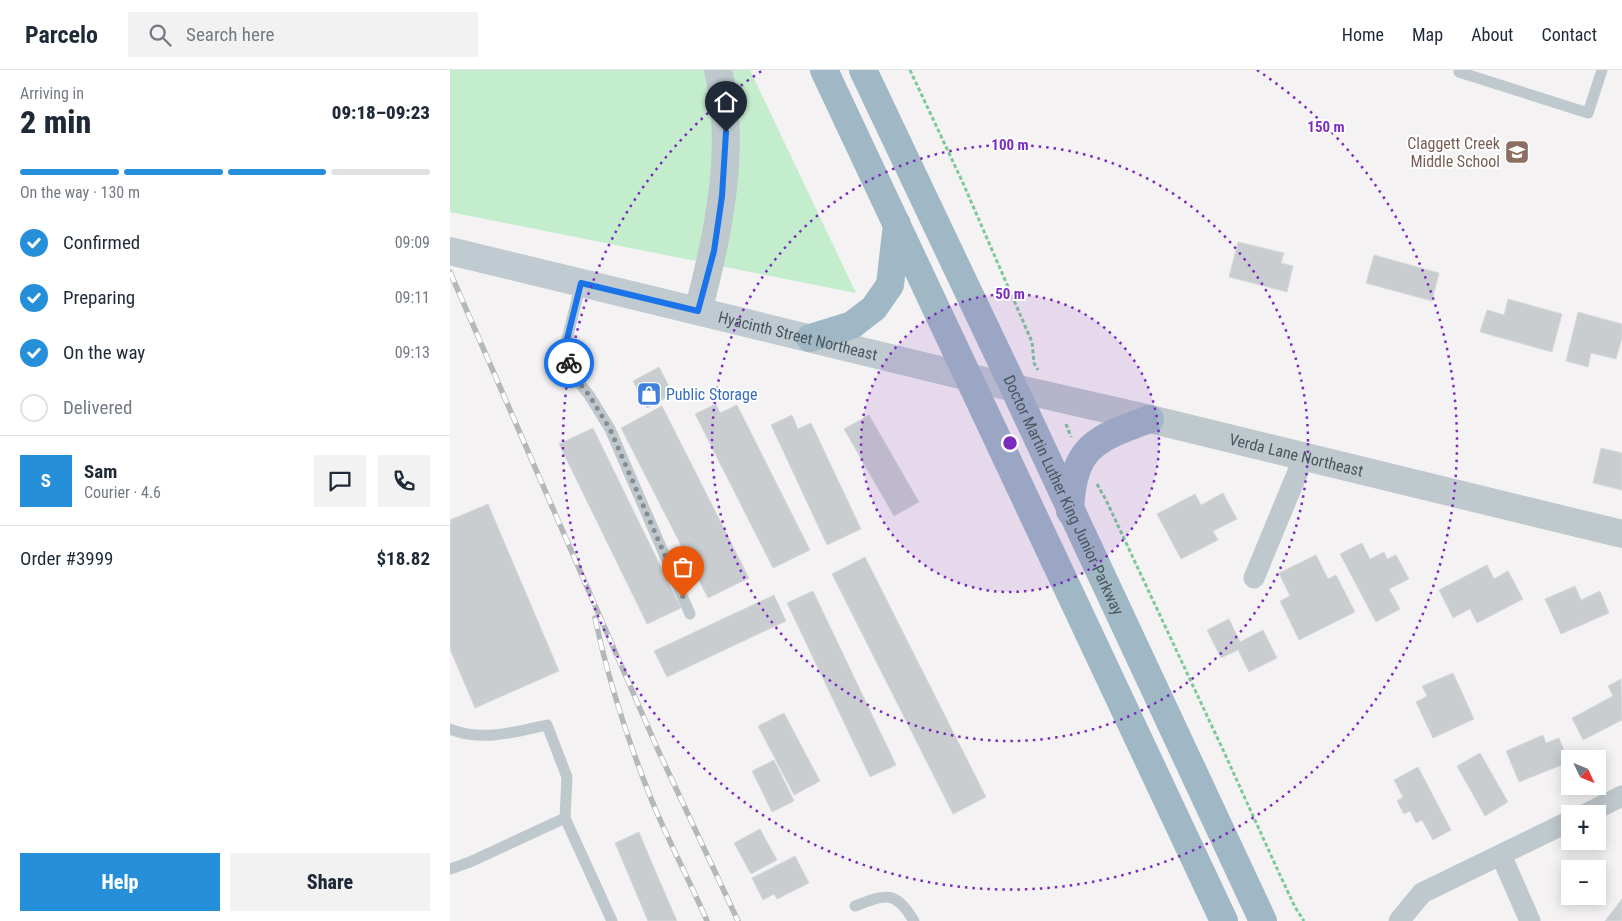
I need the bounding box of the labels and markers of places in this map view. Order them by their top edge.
pin [705,81,747,132]
place label: Claggett Creek Middle School [1407,134,1501,171]
school or university icon: Claggett Creek Middle School [1504,139,1530,165]
shop icon: Public Storage [636,381,662,407]
place label: Public Storage [666,385,757,404]
centre of rings [1001,434,1019,452]
pin [662,546,704,597]

